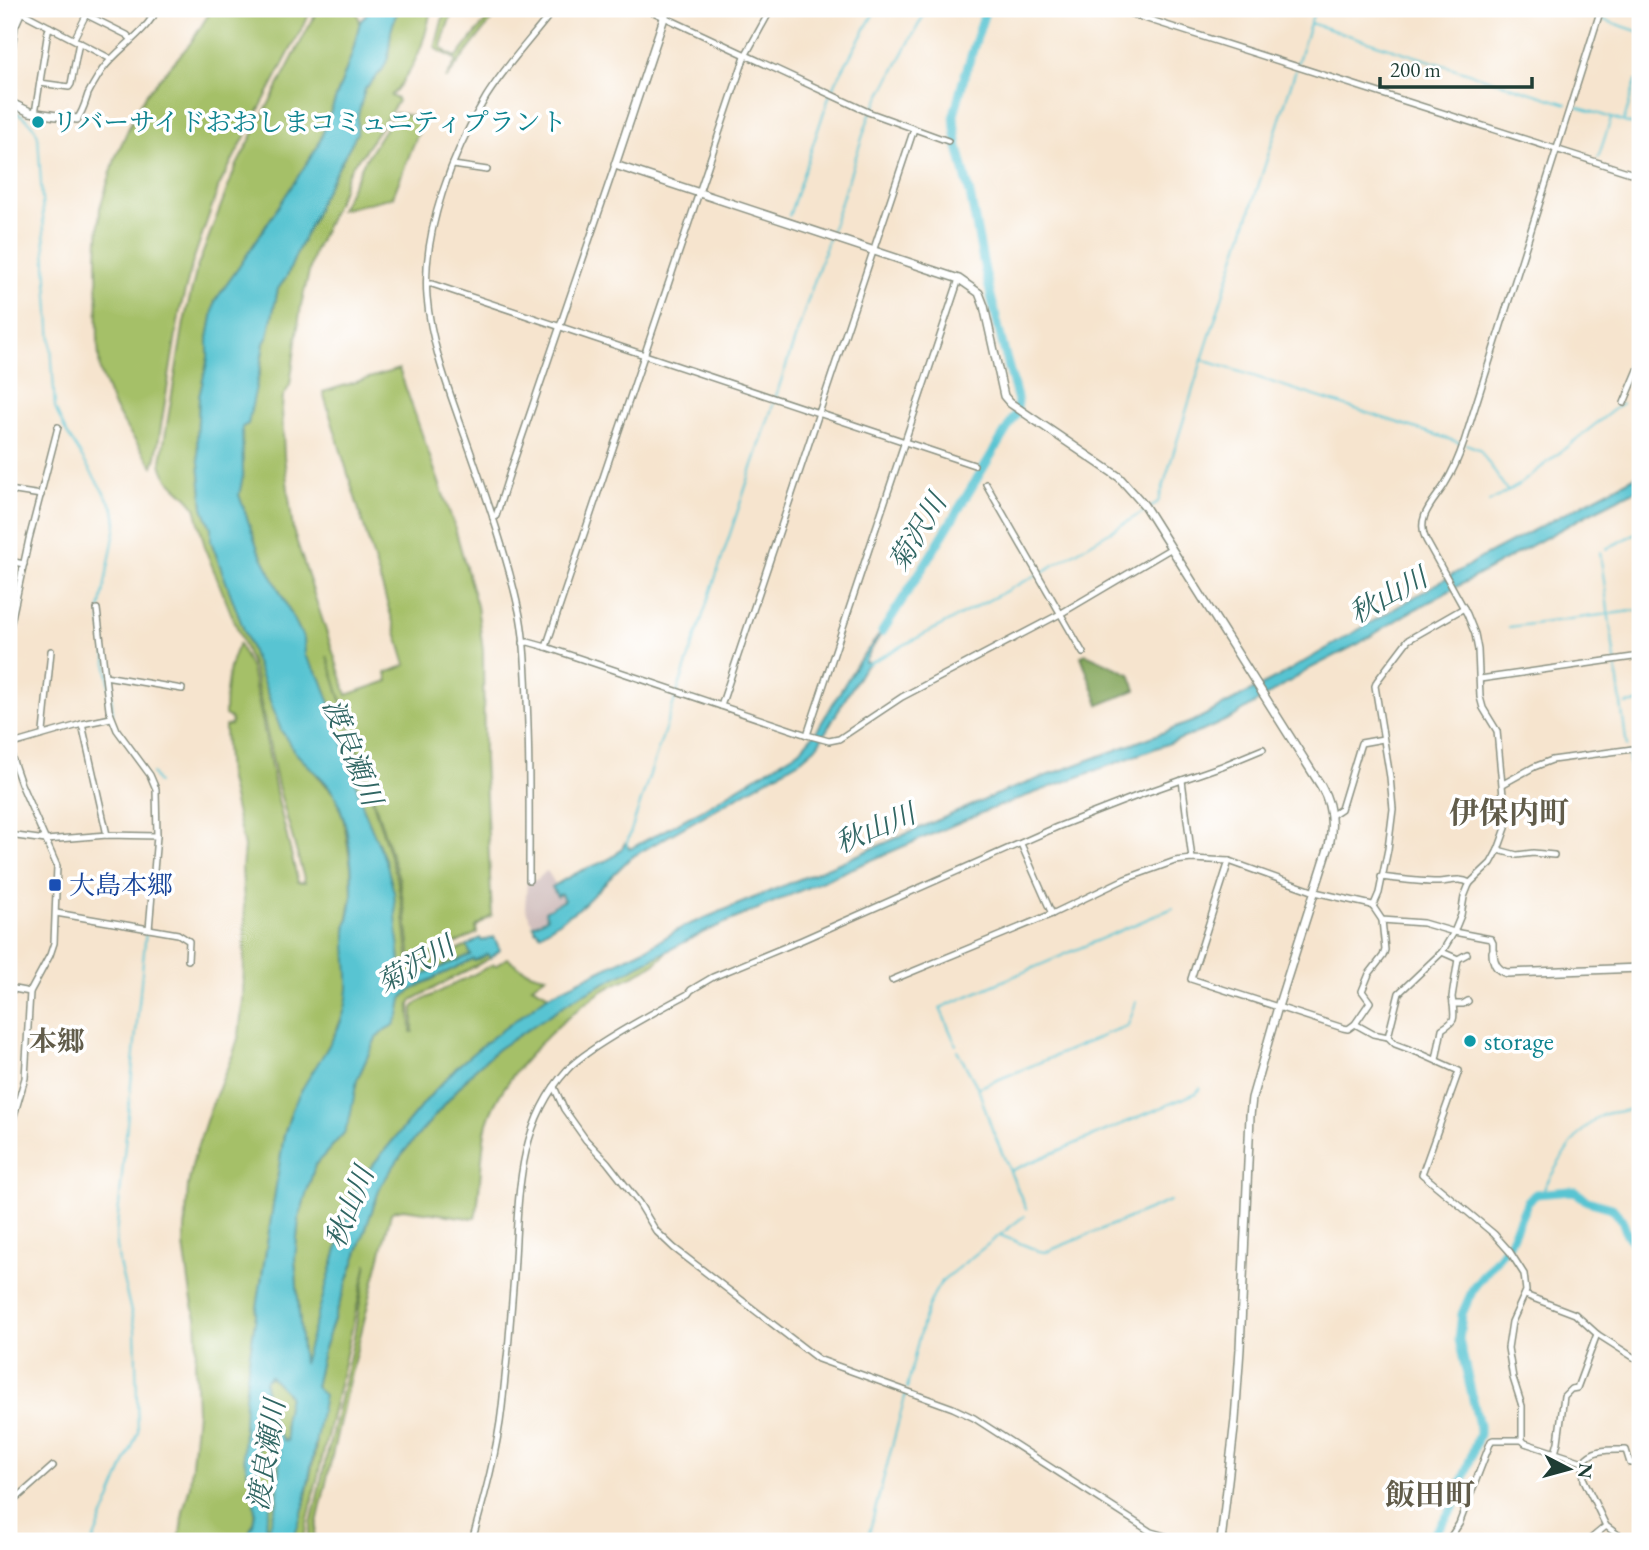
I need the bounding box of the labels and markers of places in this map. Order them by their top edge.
place label: リバーサイドおおしまコミュニティプラント [52,105,567,139]
marker: リバーサイドおおしまコミュニティプラント [30,114,46,130]
place label: 大島本郷 [69,868,173,902]
marker: 大島本郷 [47,877,63,893]
place label: storage [1484,1024,1554,1058]
marker: storage [1462,1033,1478,1049]

